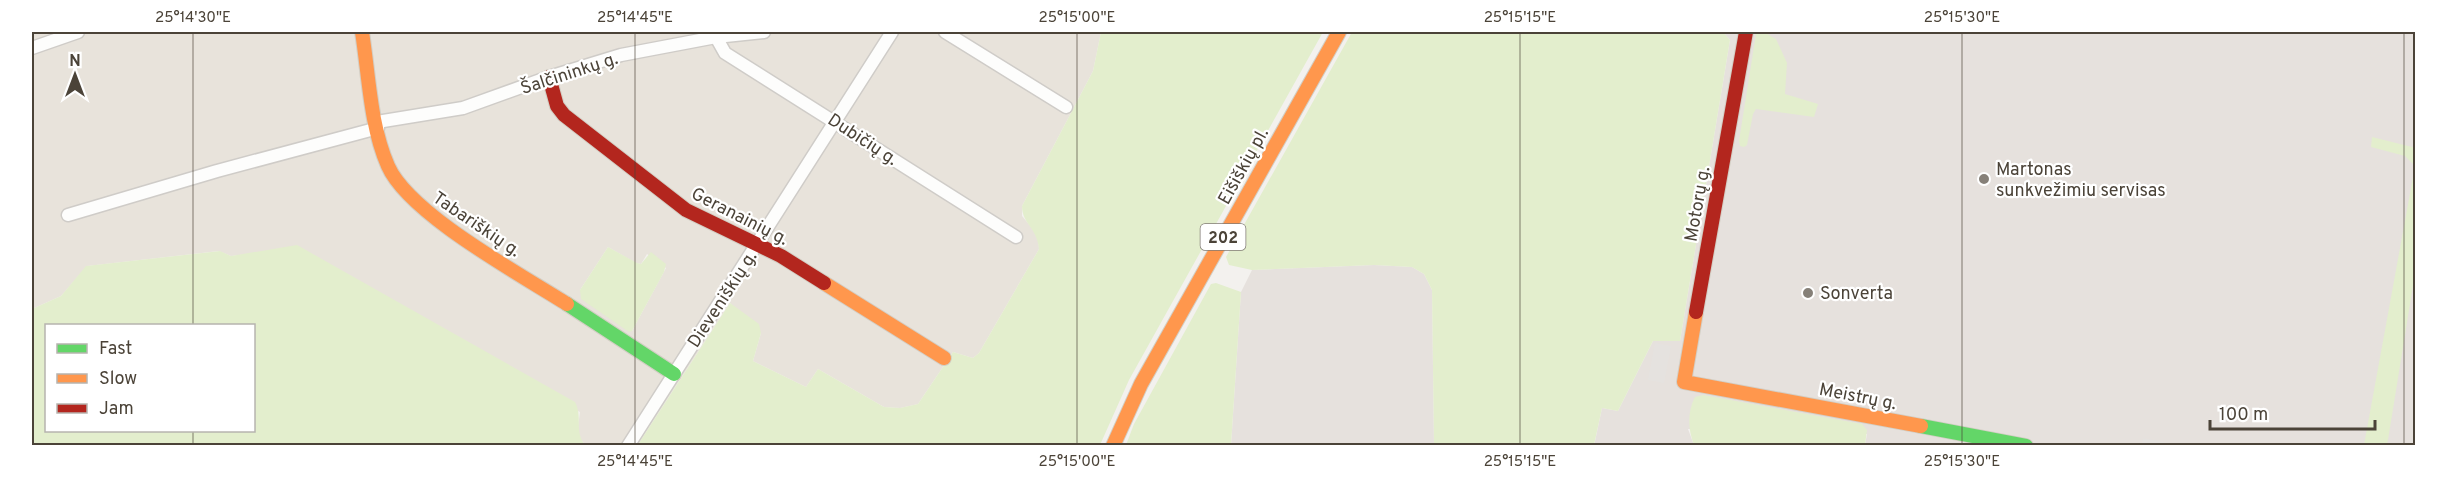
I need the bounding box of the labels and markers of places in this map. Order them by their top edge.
place label: Martonas sunkvežimiu servisas [1996,159,2166,203]
marker: Martonas sunkvežimiu servisas [1977,172,1991,186]
place label: Sonverta [1820,283,1893,306]
marker: Sonverta [1801,286,1815,300]

